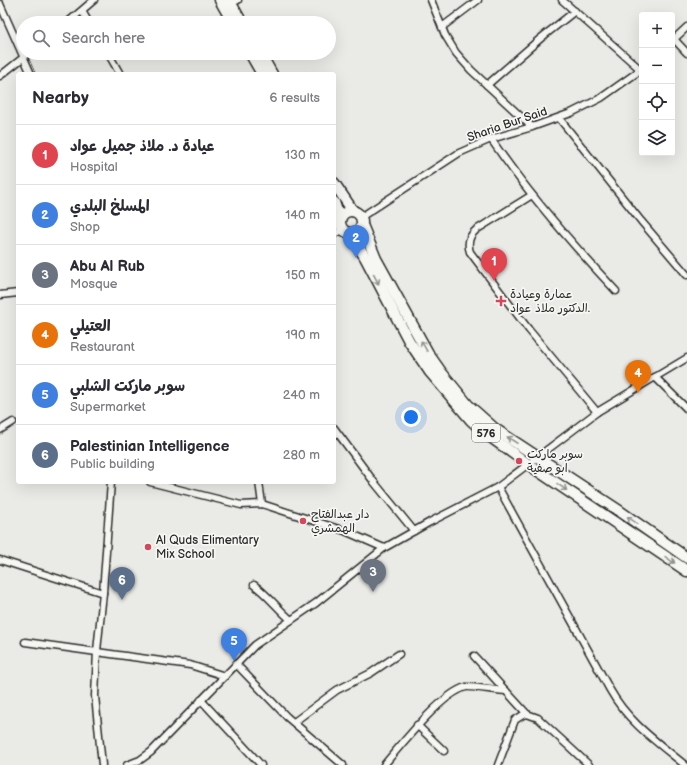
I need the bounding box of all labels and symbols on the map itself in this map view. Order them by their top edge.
street label: Sharia Bur Said [465,104,549,145]
pin: 2 [343,225,369,258]
pin: 1 [481,248,507,281]
one-way arrow [373,272,381,284]
place label: عمارة وعيادة الدكتور ملاذ عواد. [510,287,590,316]
marker: عمارة وعيادة الدكتور ملاذ عواد. [495,295,507,307]
one-way arrow [420,340,428,352]
pin: 4 [625,360,651,393]
your location [401,407,421,427]
road number: 576 [472,424,500,442]
one-way arrow [507,436,518,444]
place label: سوبر ماركت ابو صفية [527,447,583,476]
marker: سوبر ماركت ابو صفية [514,456,524,466]
one-way arrow [556,483,567,491]
place label: دار عبدالفتاح الهمشري [311,507,370,537]
marker: دار عبدالفتاح الهمشري [298,516,308,526]
one-way arrow [627,516,638,524]
place label: Al Quds Elimentary Mix School [156,533,260,562]
marker: Al Quds Elimentary Mix School [143,542,153,552]
one-way arrow [664,556,675,564]
pin: 3 [360,559,386,592]
pin: 6 [109,567,135,600]
pin: 5 [221,628,247,661]

